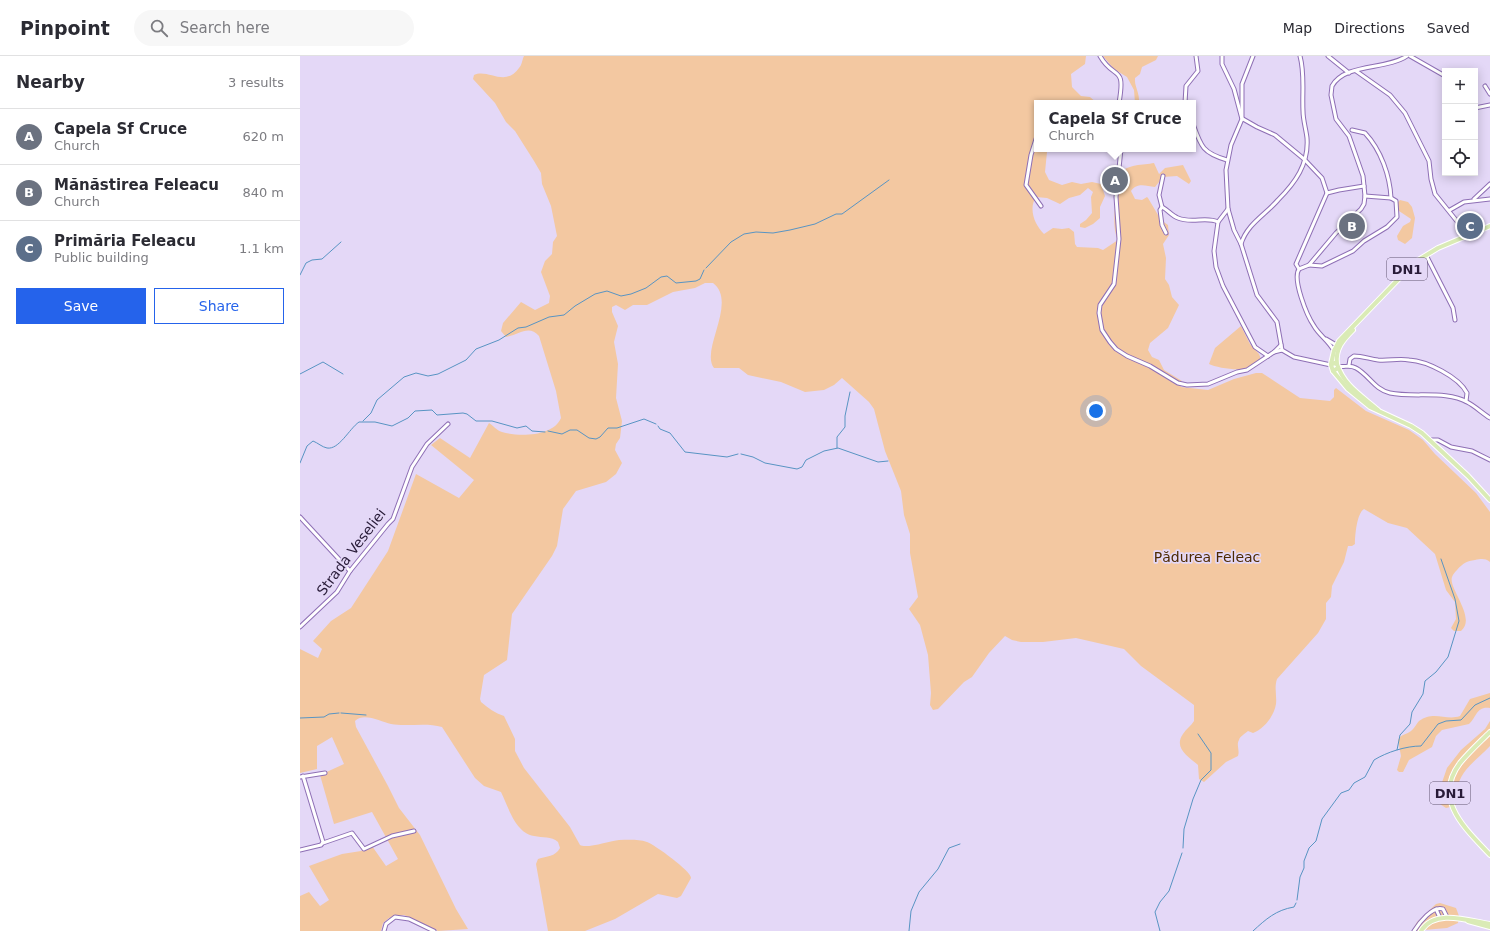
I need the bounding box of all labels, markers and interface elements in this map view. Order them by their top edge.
search box [134,10,414,46]
text: Pinpoint [20,17,110,39]
icon: search [148,17,170,39]
text: Search here [180,19,270,37]
text: Map [1283,20,1312,36]
text: Directions [1334,20,1405,36]
text: Saved [1427,20,1470,36]
map controls [1442,68,1478,176]
button: + [1442,68,1478,104]
text: Nearby [16,72,85,92]
text: 3 results [228,75,284,90]
popup [1034,100,1196,152]
button: − [1442,104,1478,140]
text: Capela Sf Cruce [1048,110,1182,128]
text: Capela Sf Cruce [54,120,187,138]
text: Church [1048,128,1094,143]
text: A [24,129,34,144]
text: 620 m [242,129,284,144]
text: Church [54,138,100,153]
button: locate [1442,140,1478,176]
pin: A [1102,165,1128,195]
text: Mănăstirea Feleacu [54,176,219,194]
text: B [24,185,34,200]
text: 840 m [242,185,284,200]
text: Church [54,194,100,209]
pin: B [1339,211,1365,241]
pin: C [1457,211,1483,241]
text: Primăria Feleacu [54,232,196,250]
text: C [24,241,34,256]
text: 1.1 km [239,241,284,256]
text: Public building [54,250,149,265]
road number: DN1 [1387,258,1427,280]
button: Save [16,288,146,324]
button: Share [154,288,284,324]
your location [1086,401,1106,421]
street label: Strada Veseliei [313,506,389,598]
park label: Pădurea Feleac [1154,549,1260,565]
road number: DN1 [1430,782,1470,804]

